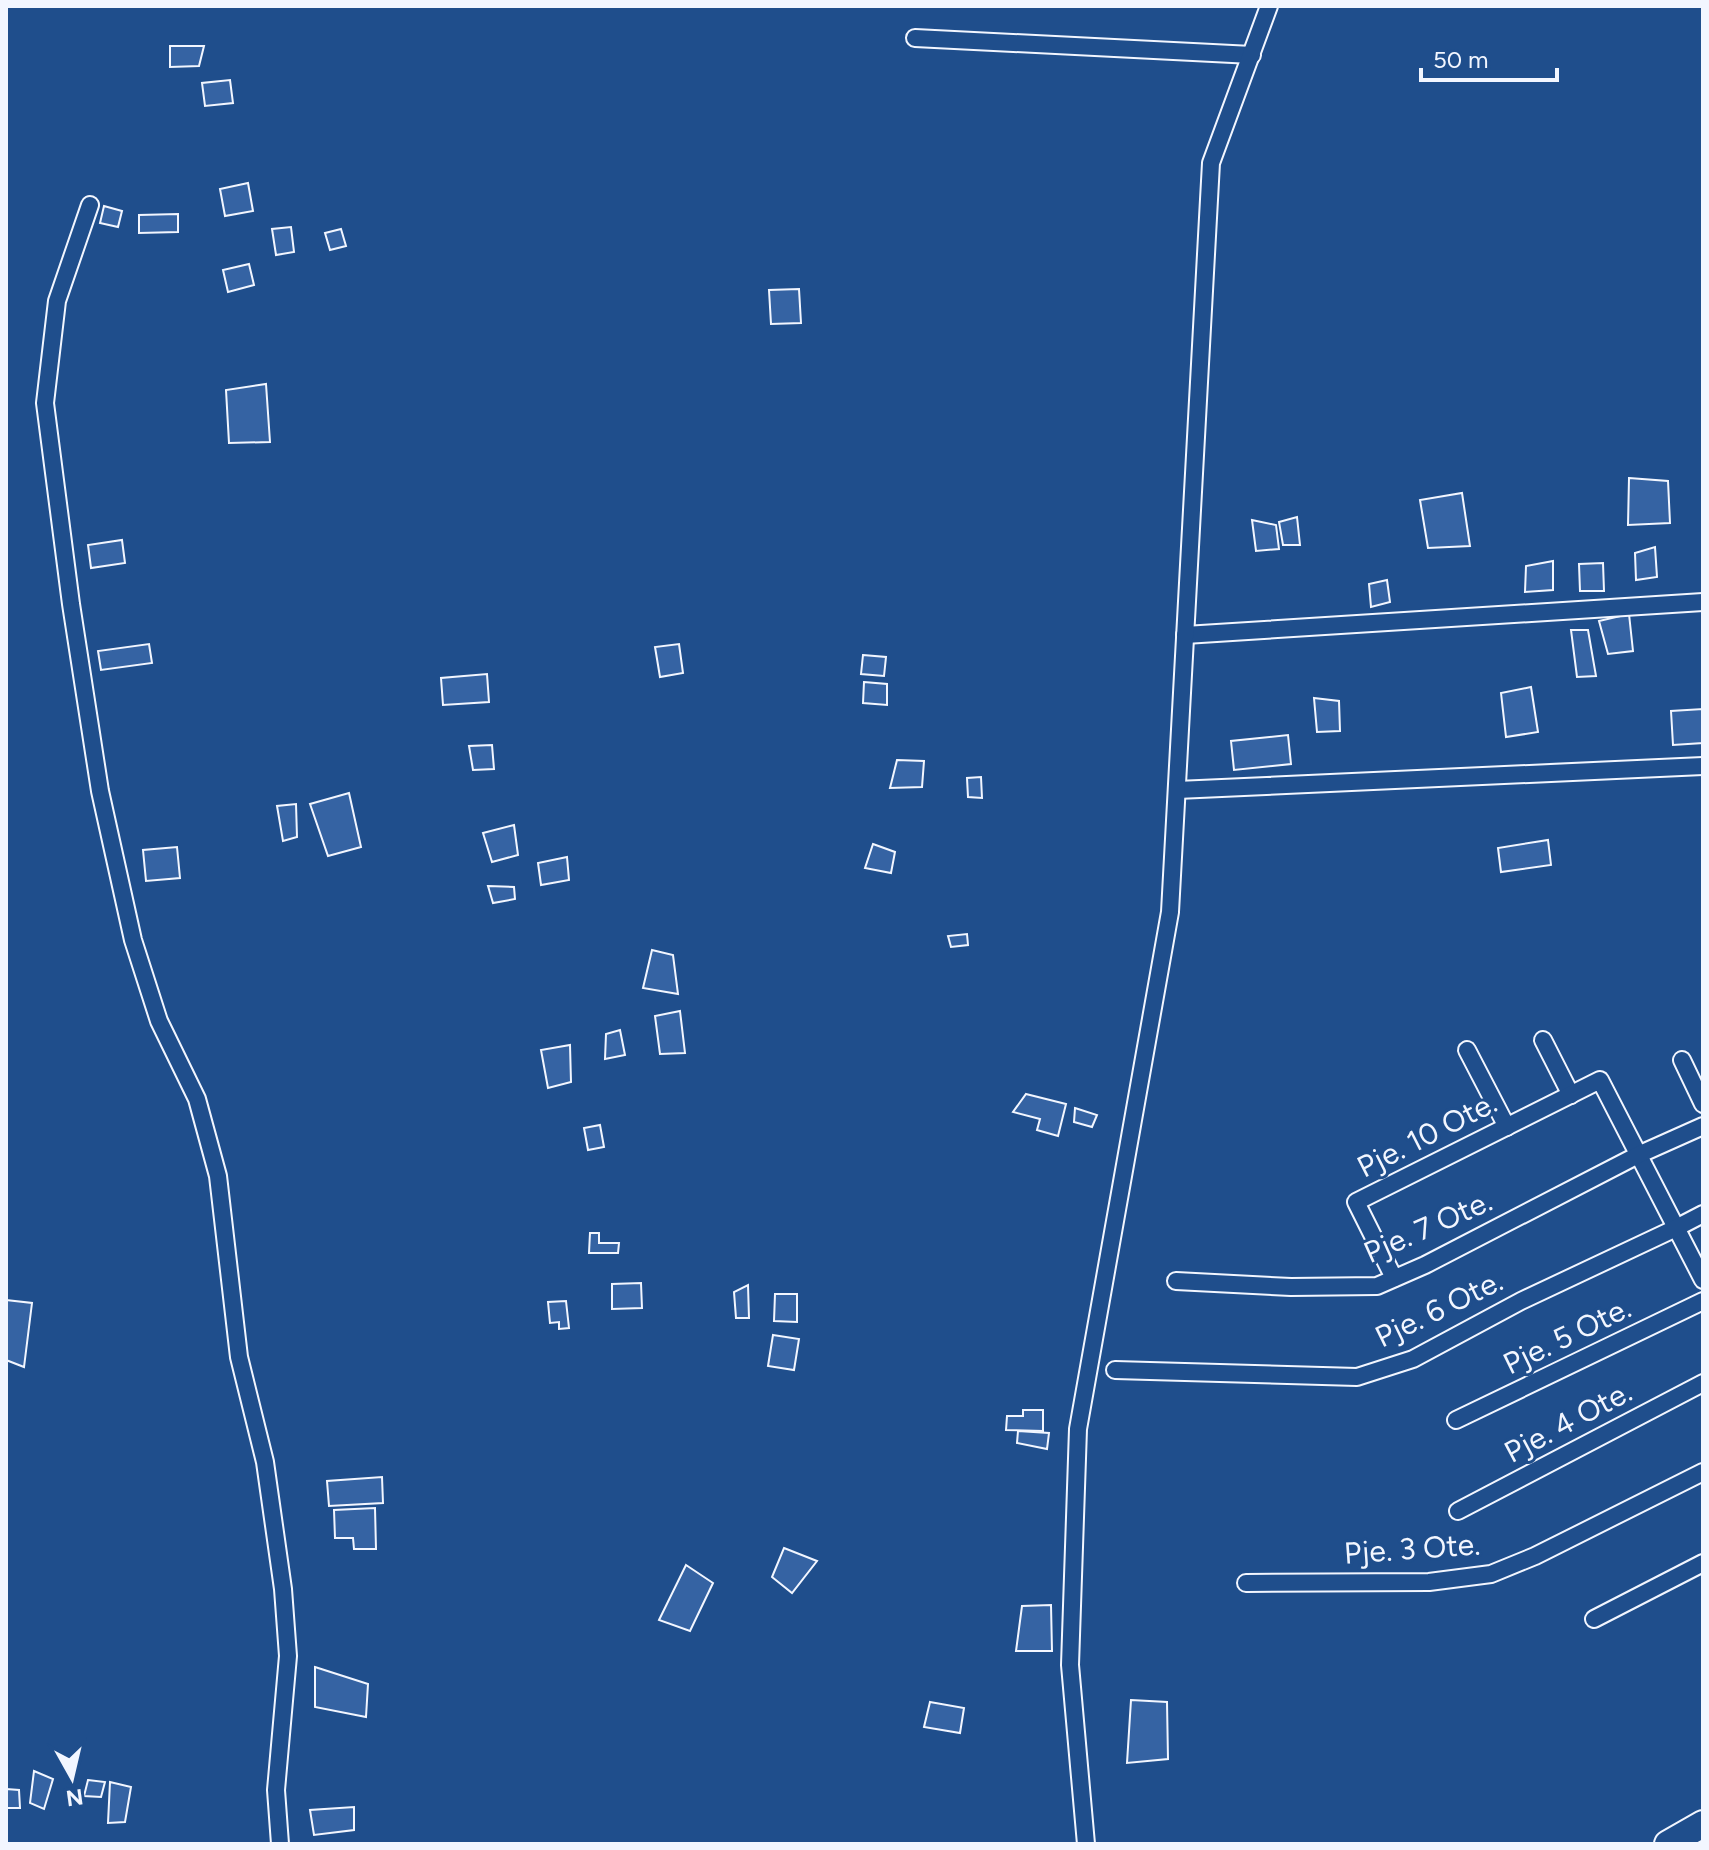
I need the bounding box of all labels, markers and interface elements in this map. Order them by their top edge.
scale bar [1421,32,1557,82]
text: 50 m [1433,45,1489,74]
street label: Pje. 10 Ote. [1351,1084,1503,1185]
street label: Pje. 7 Ote. [1358,1182,1498,1271]
street label: Pje. 6 Ote. [1369,1262,1508,1355]
street label: Pje. 5 Ote. [1497,1289,1637,1382]
street label: Pje. 4 Ote. [1498,1373,1638,1470]
street label: Pje. 3 Ote. [1343,1525,1481,1572]
north arrow [32,1738,112,1818]
text: N [64,1783,85,1812]

